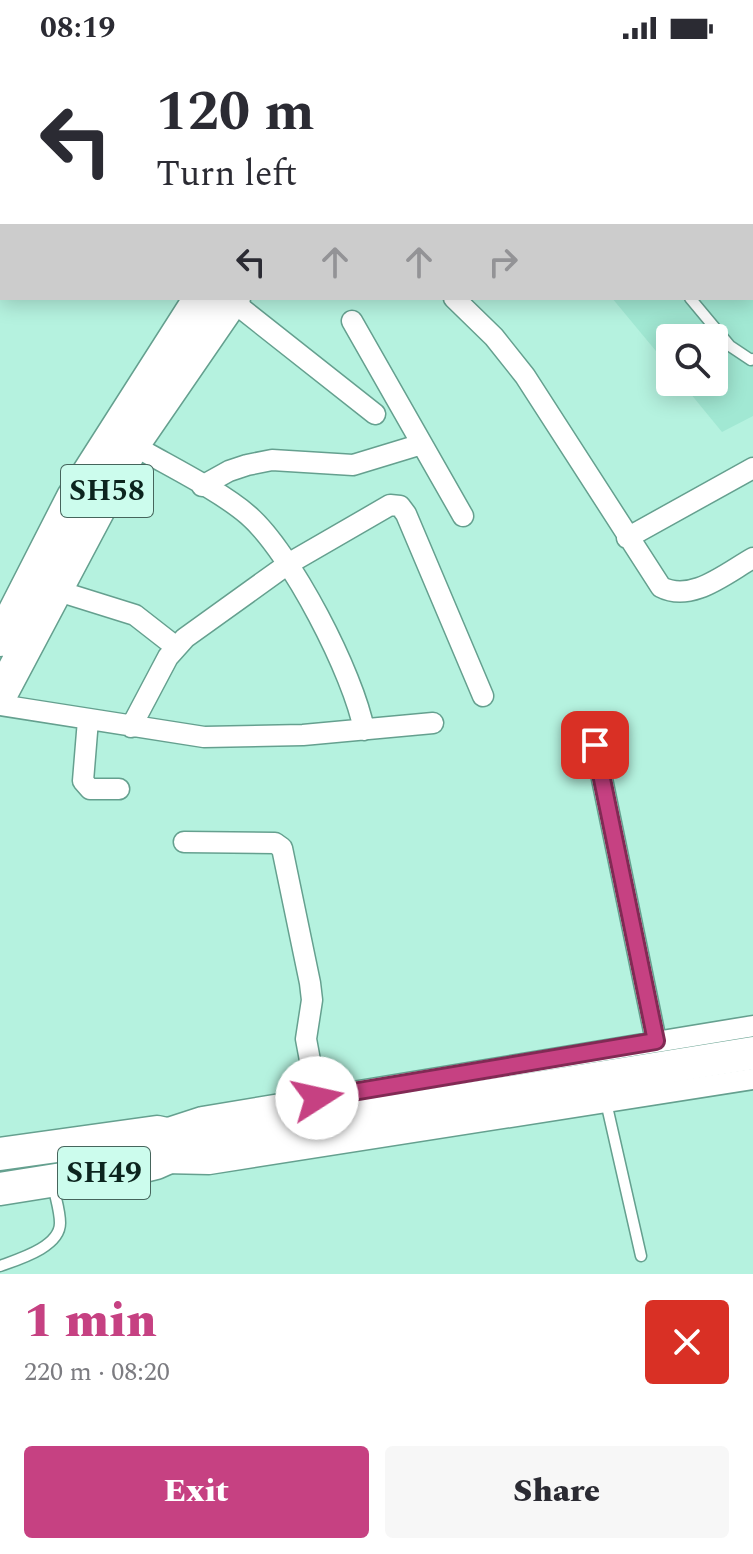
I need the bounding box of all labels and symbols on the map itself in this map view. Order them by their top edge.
road number: SH58 [61,465,153,517]
pin [561,711,629,779]
position arrow [275,1056,359,1140]
road number: SH49 [58,1147,150,1199]

